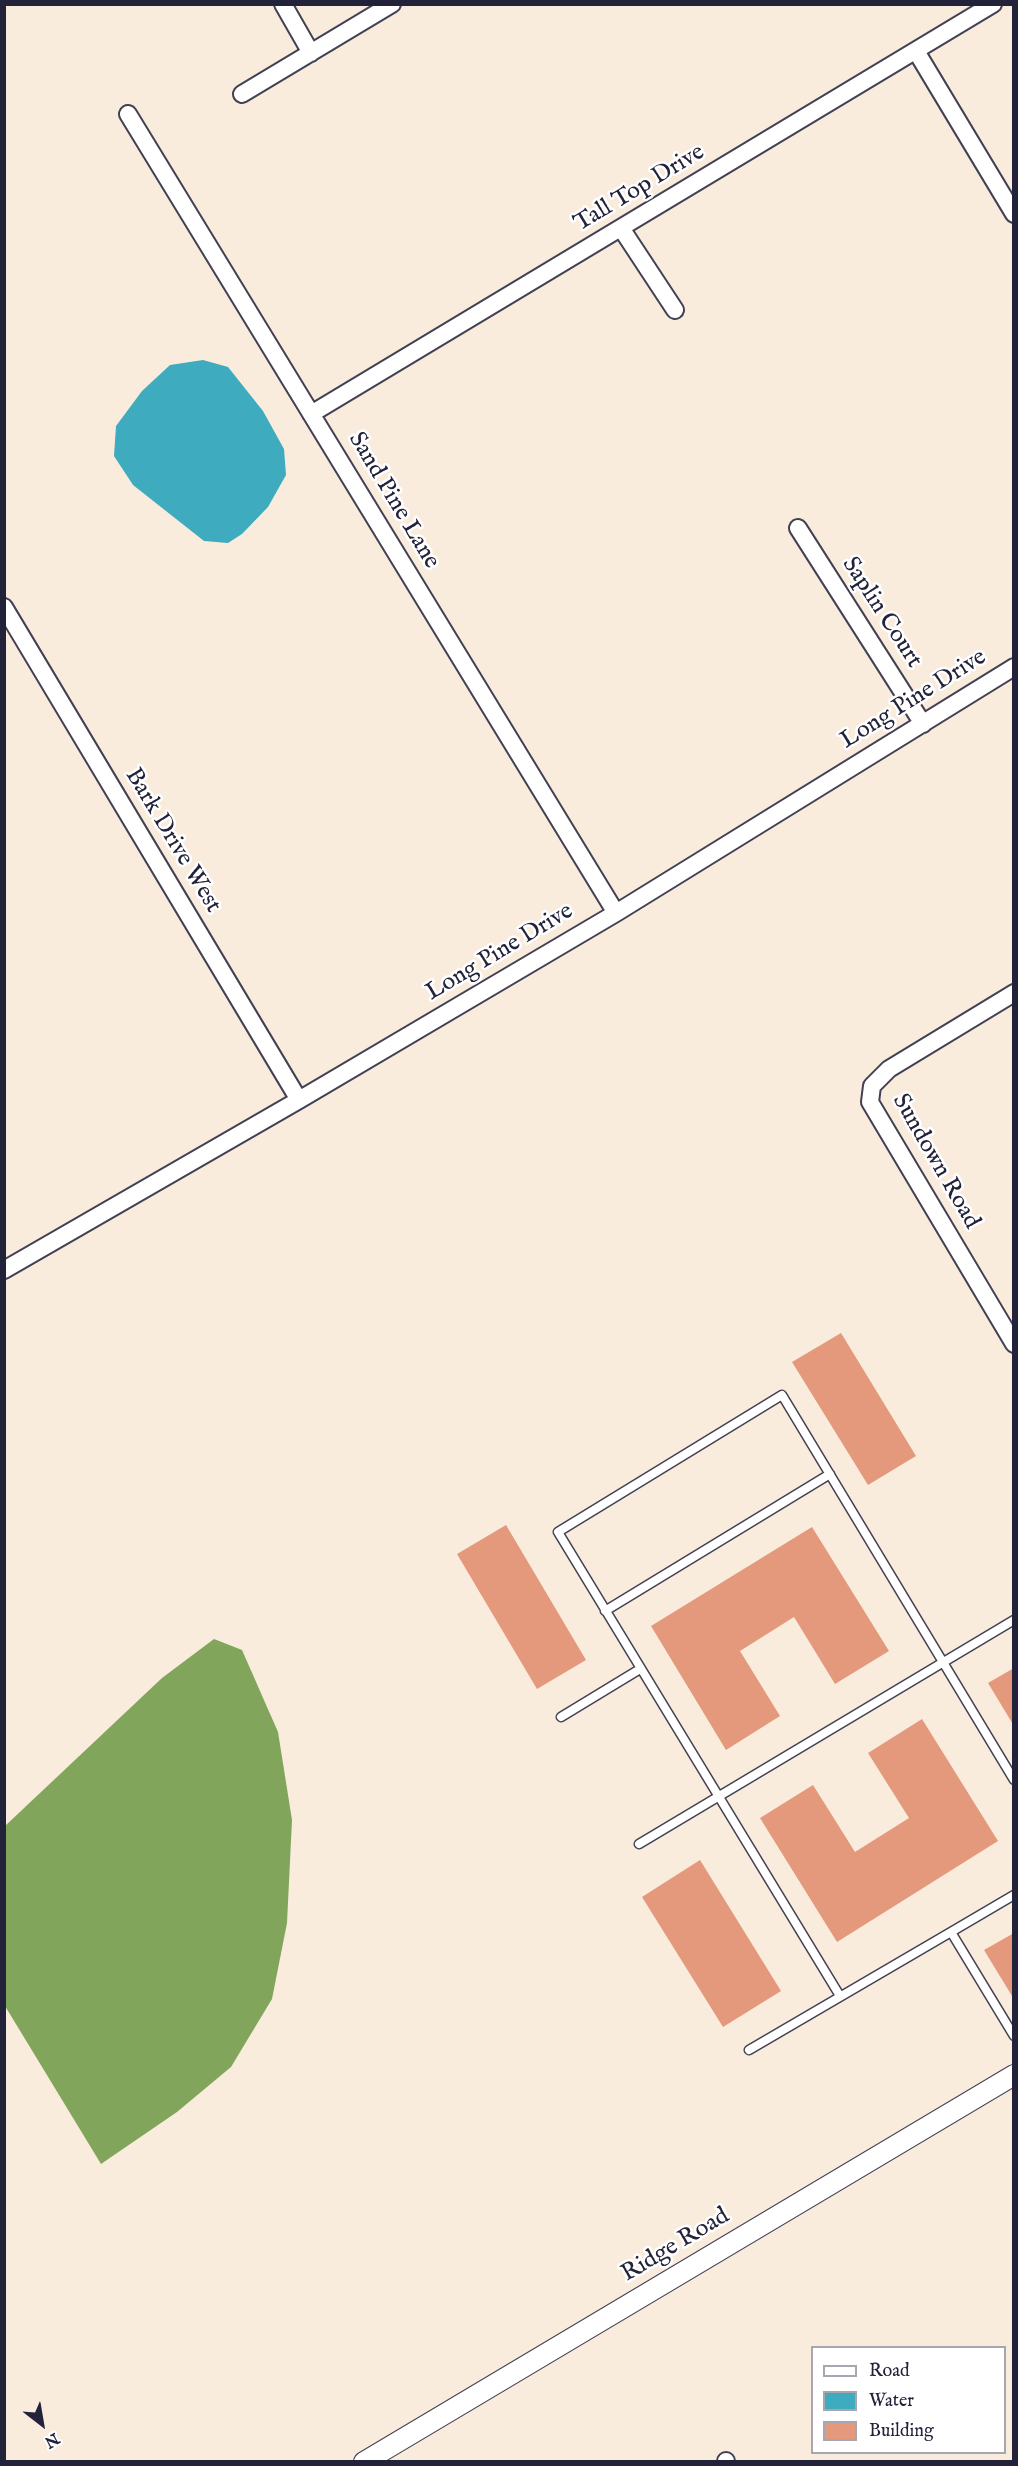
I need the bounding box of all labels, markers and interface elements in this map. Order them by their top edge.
street label: Tall Top Drive [570,139,710,239]
street label: Sand Pine Lane [341,428,445,574]
street label: Saplin Court [835,552,927,674]
street label: Long Pine Drive [836,644,992,756]
street label: Bark Drive West [118,763,226,919]
street label: Long Pine Drive [421,898,579,1008]
street label: Sundown Road [885,1089,985,1235]
street label: Ridge Road [617,2203,735,2289]
legend [811,2346,1006,2454]
text: Road [869,2360,910,2383]
text: Water [869,2390,914,2413]
north arrow [12,2394,72,2454]
text: Building [869,2420,934,2443]
text: N [40,2427,62,2452]

